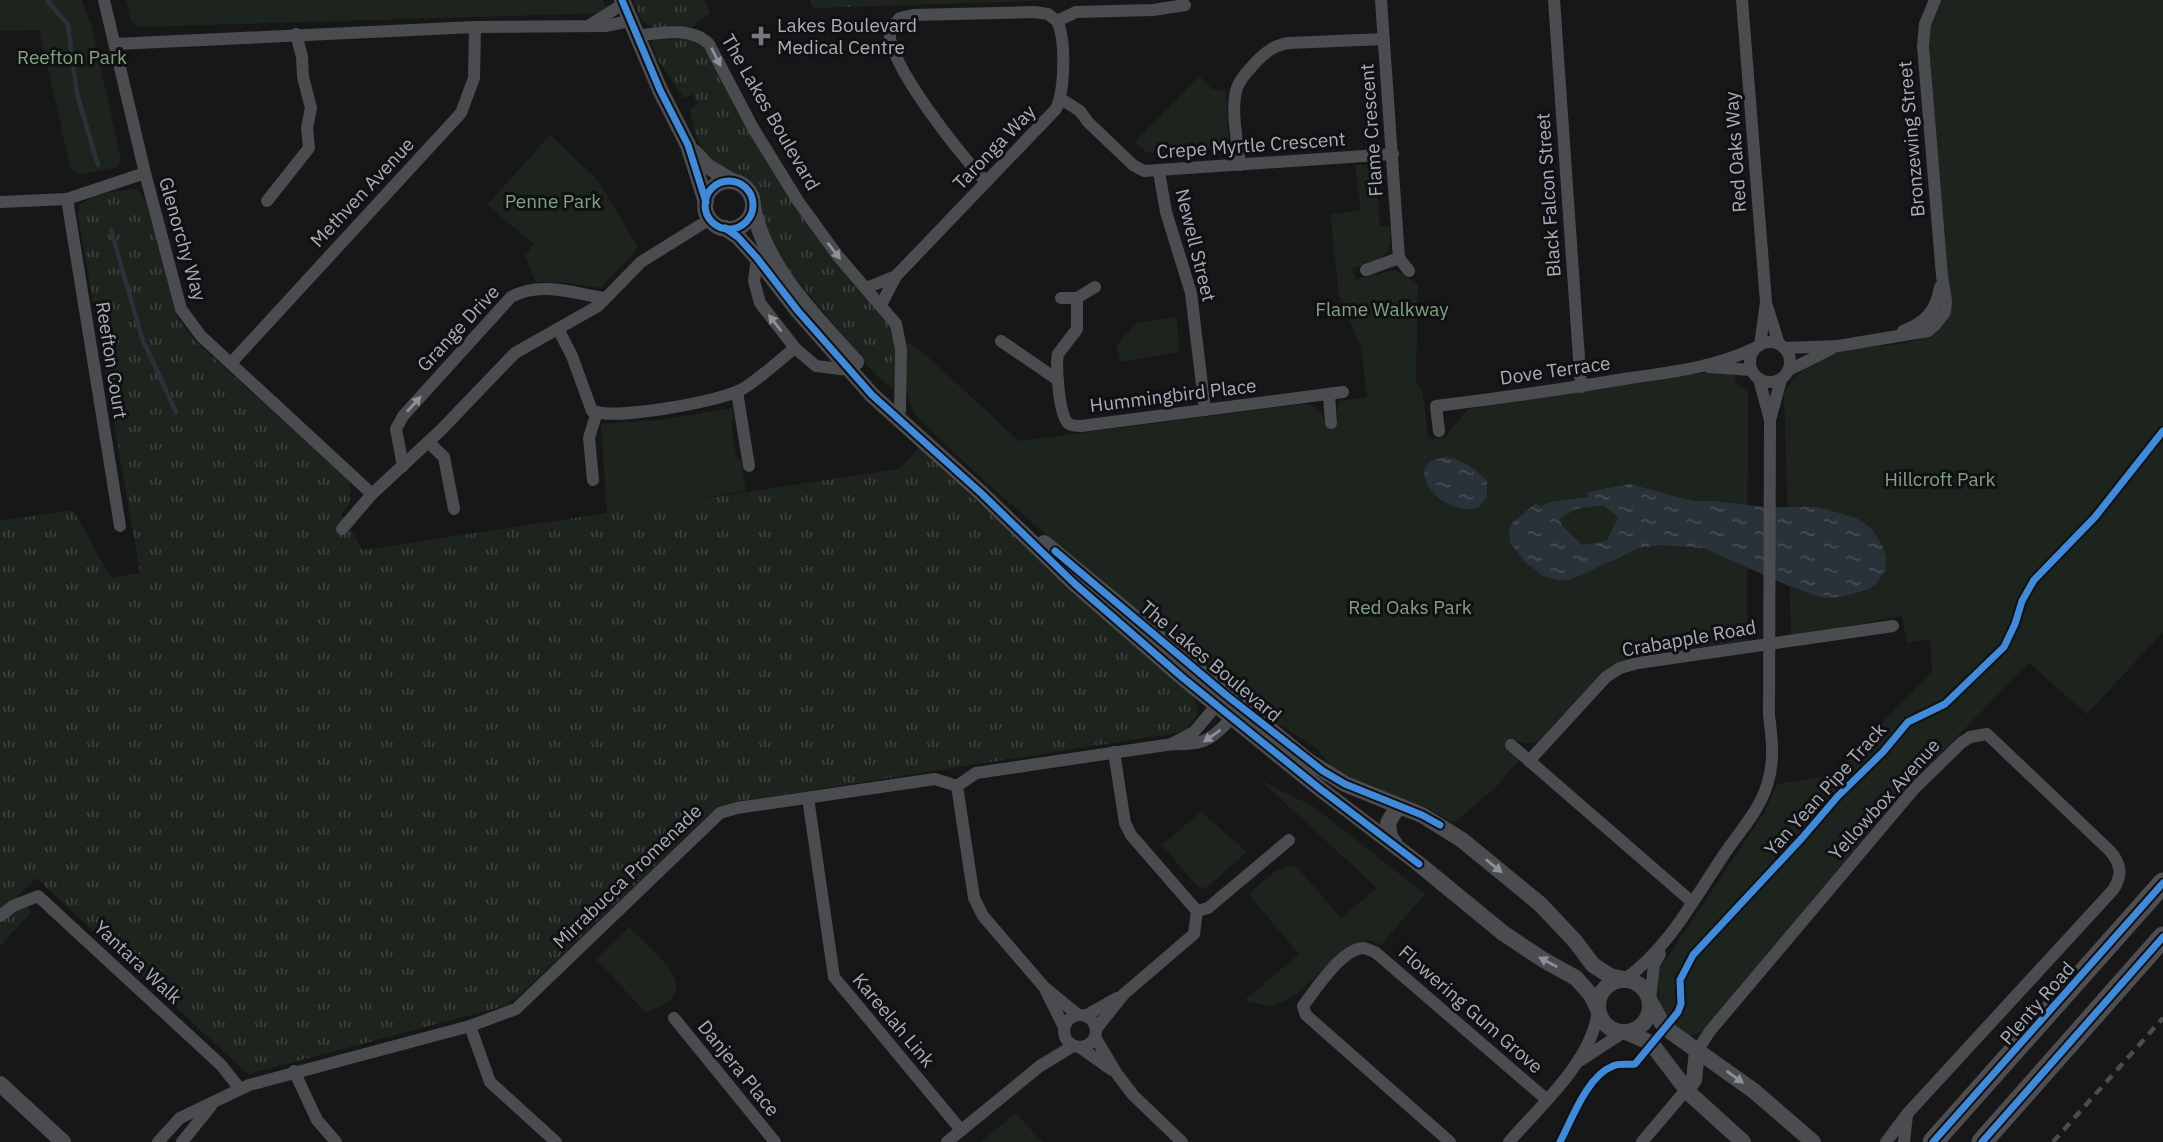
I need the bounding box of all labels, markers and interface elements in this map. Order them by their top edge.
place label: Lakes Boulevard Medical Centre [777,13,917,59]
marker: Lakes Boulevard Medical Centre [751,26,771,46]
street label: The Lakes Boulevard [716,30,826,194]
park label: Reefton Park [17,45,127,69]
one-way arrow [711,47,722,67]
street label: Bronzewing Street [1892,60,1930,218]
street label: Flame Crescent [1354,63,1388,197]
street label: Red Oaks Way [1719,90,1751,213]
street label: Taronga Way [948,99,1041,194]
street label: Black Falcon Street [1530,112,1566,278]
street label: Crepe Myrtle Crescent [1156,126,1346,164]
street label: Methven Avenue [305,132,419,252]
street label: Glenorchy Way [154,174,212,304]
street label: Newell Street [1170,186,1222,304]
park label: Penne Park [505,189,601,213]
one-way arrow [827,242,841,260]
street label: Grange Drive [412,280,504,376]
park label: Flame Walkway [1315,297,1449,321]
street label: Reefton Court [91,300,133,420]
one-way arrow [769,314,783,332]
street label: Dove Terrace [1498,350,1612,390]
street label: Hummingbird Place [1088,373,1258,417]
one-way arrow [406,395,422,413]
park label: Hillcroft Park [1884,467,1996,491]
street label: The Lakes Boulevard [1136,595,1286,727]
park label: Red Oaks Park [1348,595,1472,619]
street label: Crabapple Road [1620,614,1758,662]
street label: Yan Yean Pipe Track [1759,718,1891,860]
one-way arrow [1202,729,1221,743]
street label: Yellowbox Avenue [1823,733,1945,865]
street label: Mirrabucca Promenade [547,799,707,953]
one-way arrow [1486,858,1503,873]
street label: Yantara Walk [89,915,187,1009]
street label: Flowering Gum Grove [1394,940,1548,1078]
one-way arrow [1538,957,1558,969]
street label: Plenty Road [1994,957,2080,1049]
street label: Kareelah Link [848,968,940,1072]
street label: Danjera Place [693,1015,785,1121]
one-way arrow [1726,1070,1745,1084]

